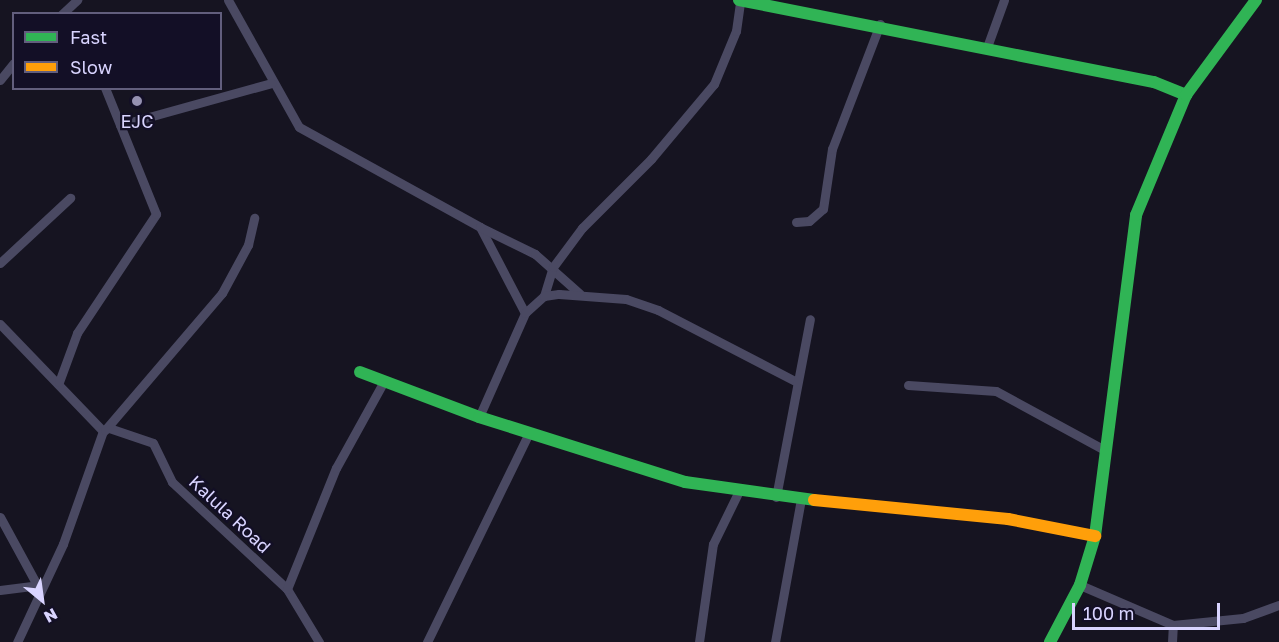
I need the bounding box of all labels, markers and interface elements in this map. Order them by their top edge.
legend [12,12,222,90]
text: Fast [70,26,107,48]
text: Slow [70,56,112,78]
marker: EJC [130,94,144,108]
place label: EJC [120,110,154,132]
street label: Kalula Road [185,471,275,557]
north arrow [12,570,72,630]
scale bar [1075,591,1224,629]
text: 100 m [1083,602,1134,624]
text: N [41,604,61,627]

